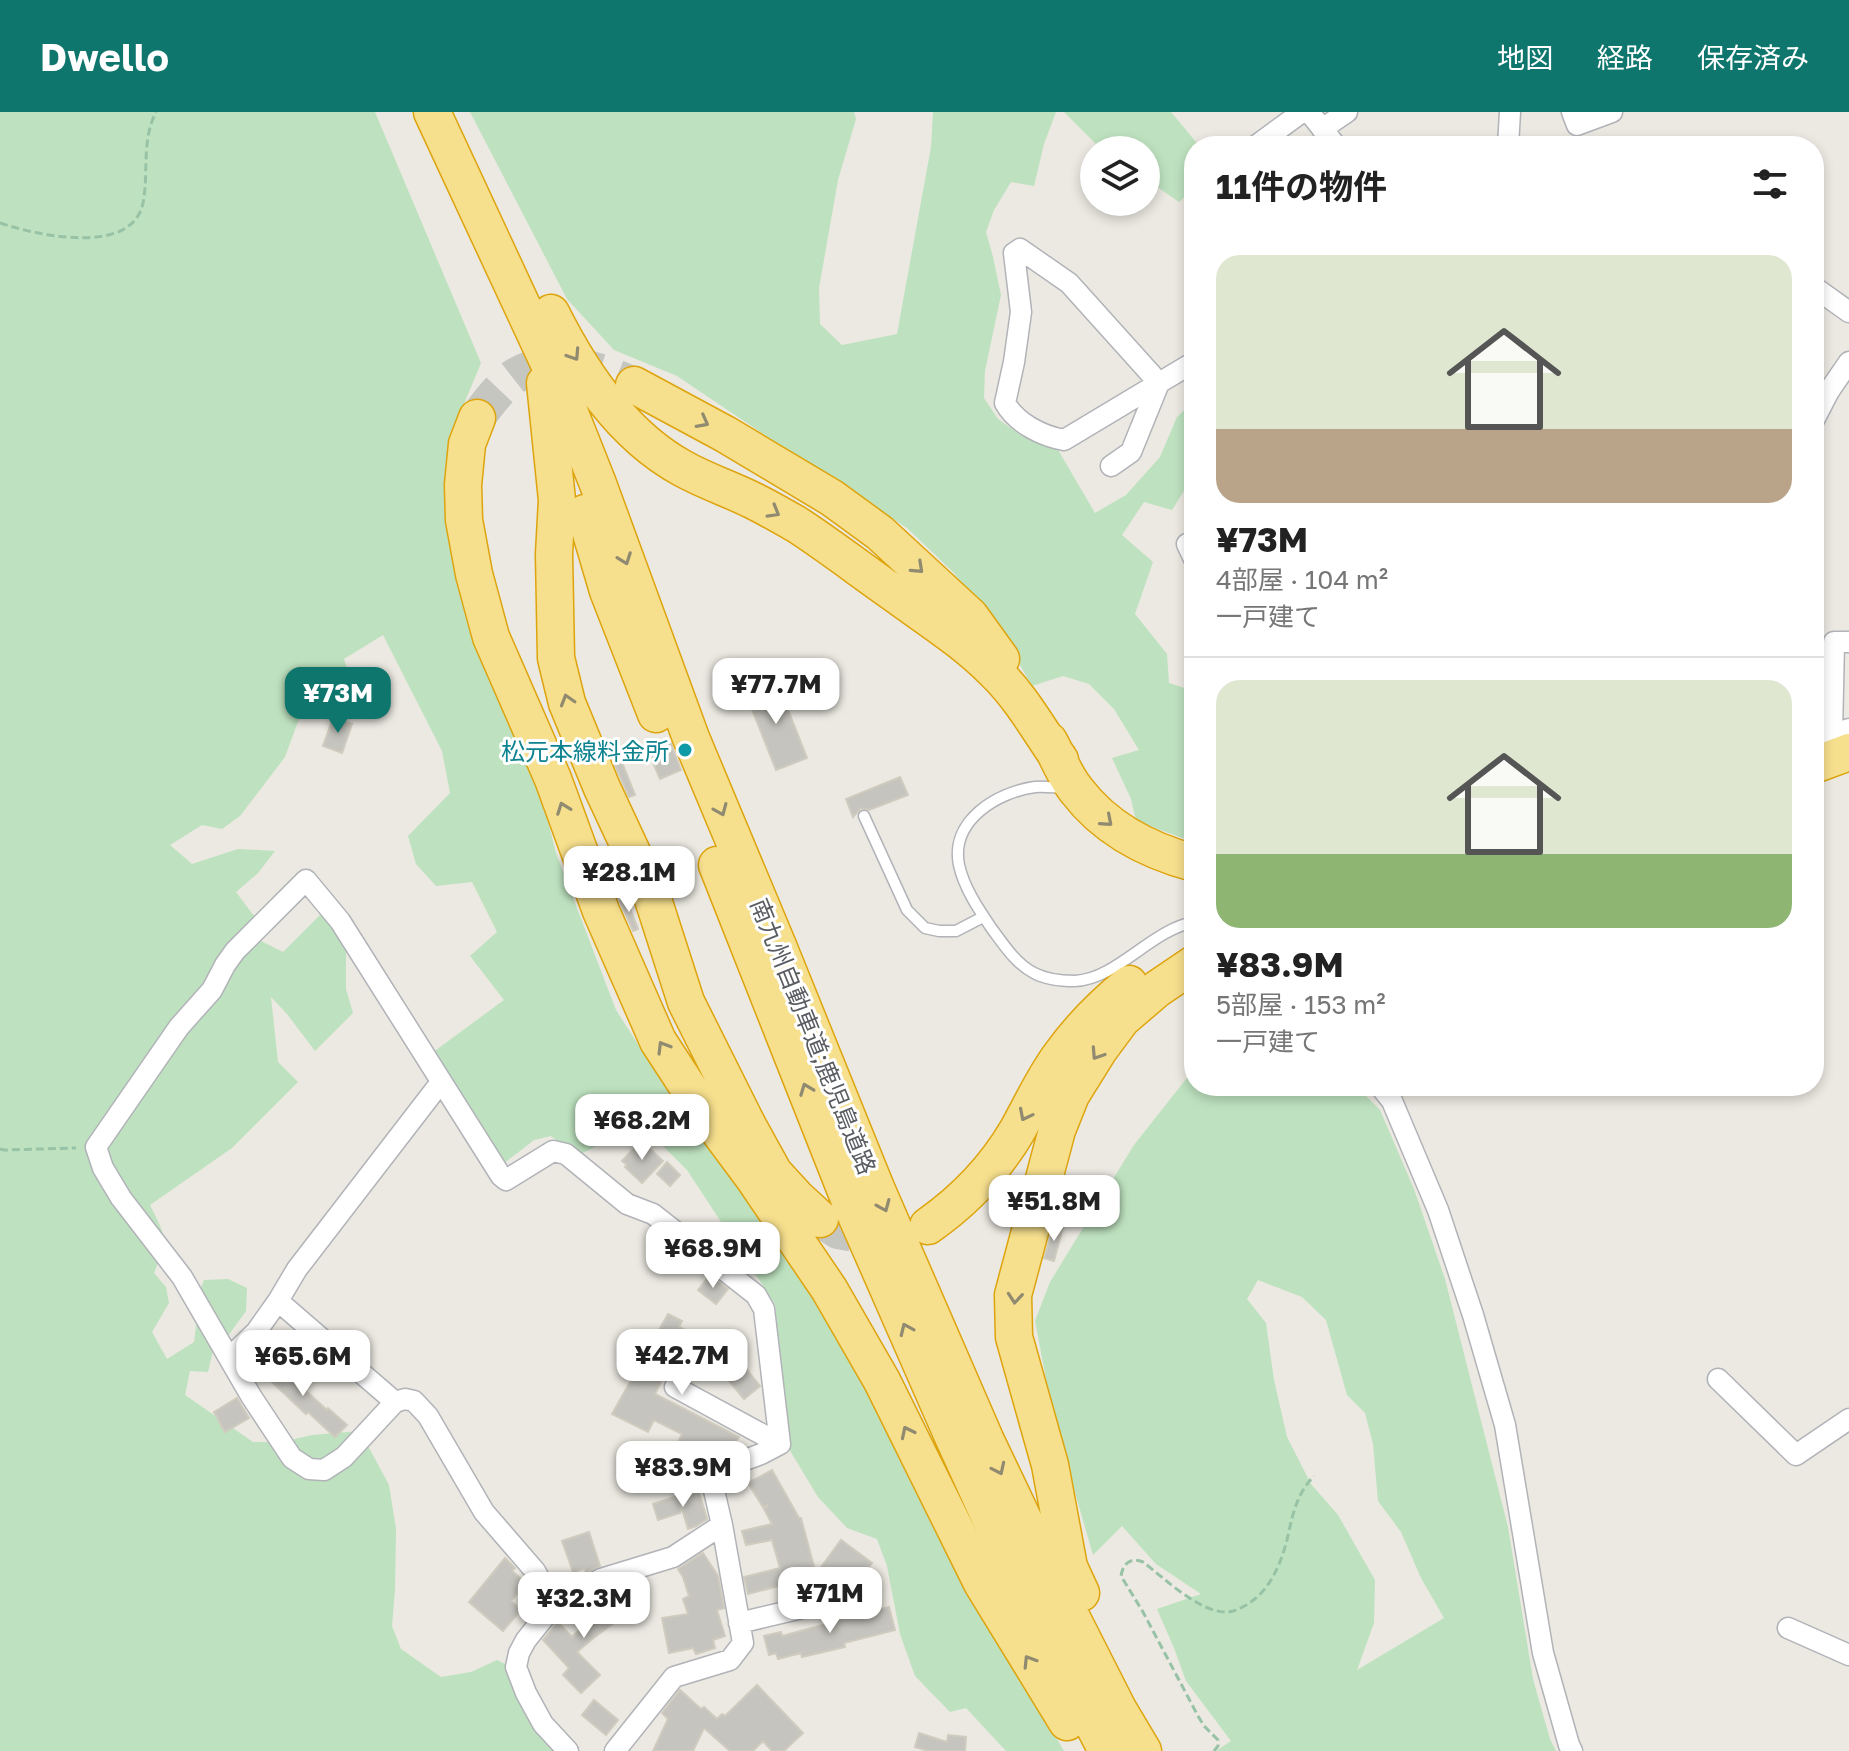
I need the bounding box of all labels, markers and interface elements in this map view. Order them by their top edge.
text: Dwello [40,34,169,79]
text: 地図 [1497,41,1553,74]
text: 経路 [1597,41,1653,74]
text: 保存済み [1697,41,1809,74]
map controls [1080,136,1160,216]
button: layers [1080,136,1160,216]
icon: filters [1748,162,1792,206]
text: 11件の物件 [1216,166,1387,206]
icon: home [1432,307,1576,451]
one-way arrow [565,346,580,361]
one-way arrow [695,413,709,428]
one-way arrow [765,502,780,518]
text: ¥73M [1216,519,1308,559]
one-way arrow [615,551,632,565]
one-way arrow [908,558,923,572]
text: 4部屋 · 104 m² [1216,564,1388,595]
text: 一戸建て [1216,601,1320,632]
pin: ¥77.7M [711,658,841,726]
pin: ¥73M [291,667,385,735]
text: ¥77.7M [730,668,822,699]
text: ¥73M [303,677,373,708]
one-way arrow [561,694,577,708]
icon: home [1432,732,1576,876]
place label: 松元本線料金所 [501,736,669,765]
marker: 松元本線料金所 [676,741,694,759]
one-way arrow [557,801,573,815]
one-way arrow [711,802,727,816]
one-way arrow [1097,811,1112,826]
pin: ¥28.1M [564,846,694,914]
text: ¥28.1M [582,856,676,887]
street label: 南九州自動車道;鹿児島道路 [745,894,883,1178]
text: ¥83.9M [1216,944,1344,984]
text: 5部屋 · 153 m² [1216,989,1386,1020]
text: 一戸建て [1216,1026,1320,1057]
one-way arrow [657,1042,672,1056]
one-way arrow [1092,1046,1107,1060]
one-way arrow [799,1083,816,1097]
pin: ¥68.2M [577,1094,707,1162]
text: ¥68.2M [593,1104,691,1135]
one-way arrow [1020,1106,1035,1121]
pin: ¥51.8M [989,1175,1119,1243]
text: ¥51.8M [1007,1185,1101,1216]
one-way arrow [874,1197,890,1212]
pin: ¥68.9M [648,1222,778,1290]
text: ¥68.9M [664,1232,762,1263]
one-way arrow [1007,1292,1024,1305]
one-way arrow [899,1323,915,1337]
pin: ¥42.7M [617,1329,747,1397]
pin: ¥65.6M [238,1330,368,1398]
text: ¥42.7M [635,1339,729,1370]
text: ¥65.6M [254,1340,352,1371]
one-way arrow [901,1425,916,1440]
pin: ¥83.9M [618,1441,748,1509]
text: ¥83.9M [634,1451,732,1482]
one-way arrow [989,1461,1005,1476]
pin: ¥71M [783,1567,877,1635]
pin: ¥32.3M [519,1572,649,1640]
text: ¥71M [796,1577,864,1608]
text: ¥32.3M [536,1582,632,1613]
one-way arrow [1023,1655,1039,1670]

